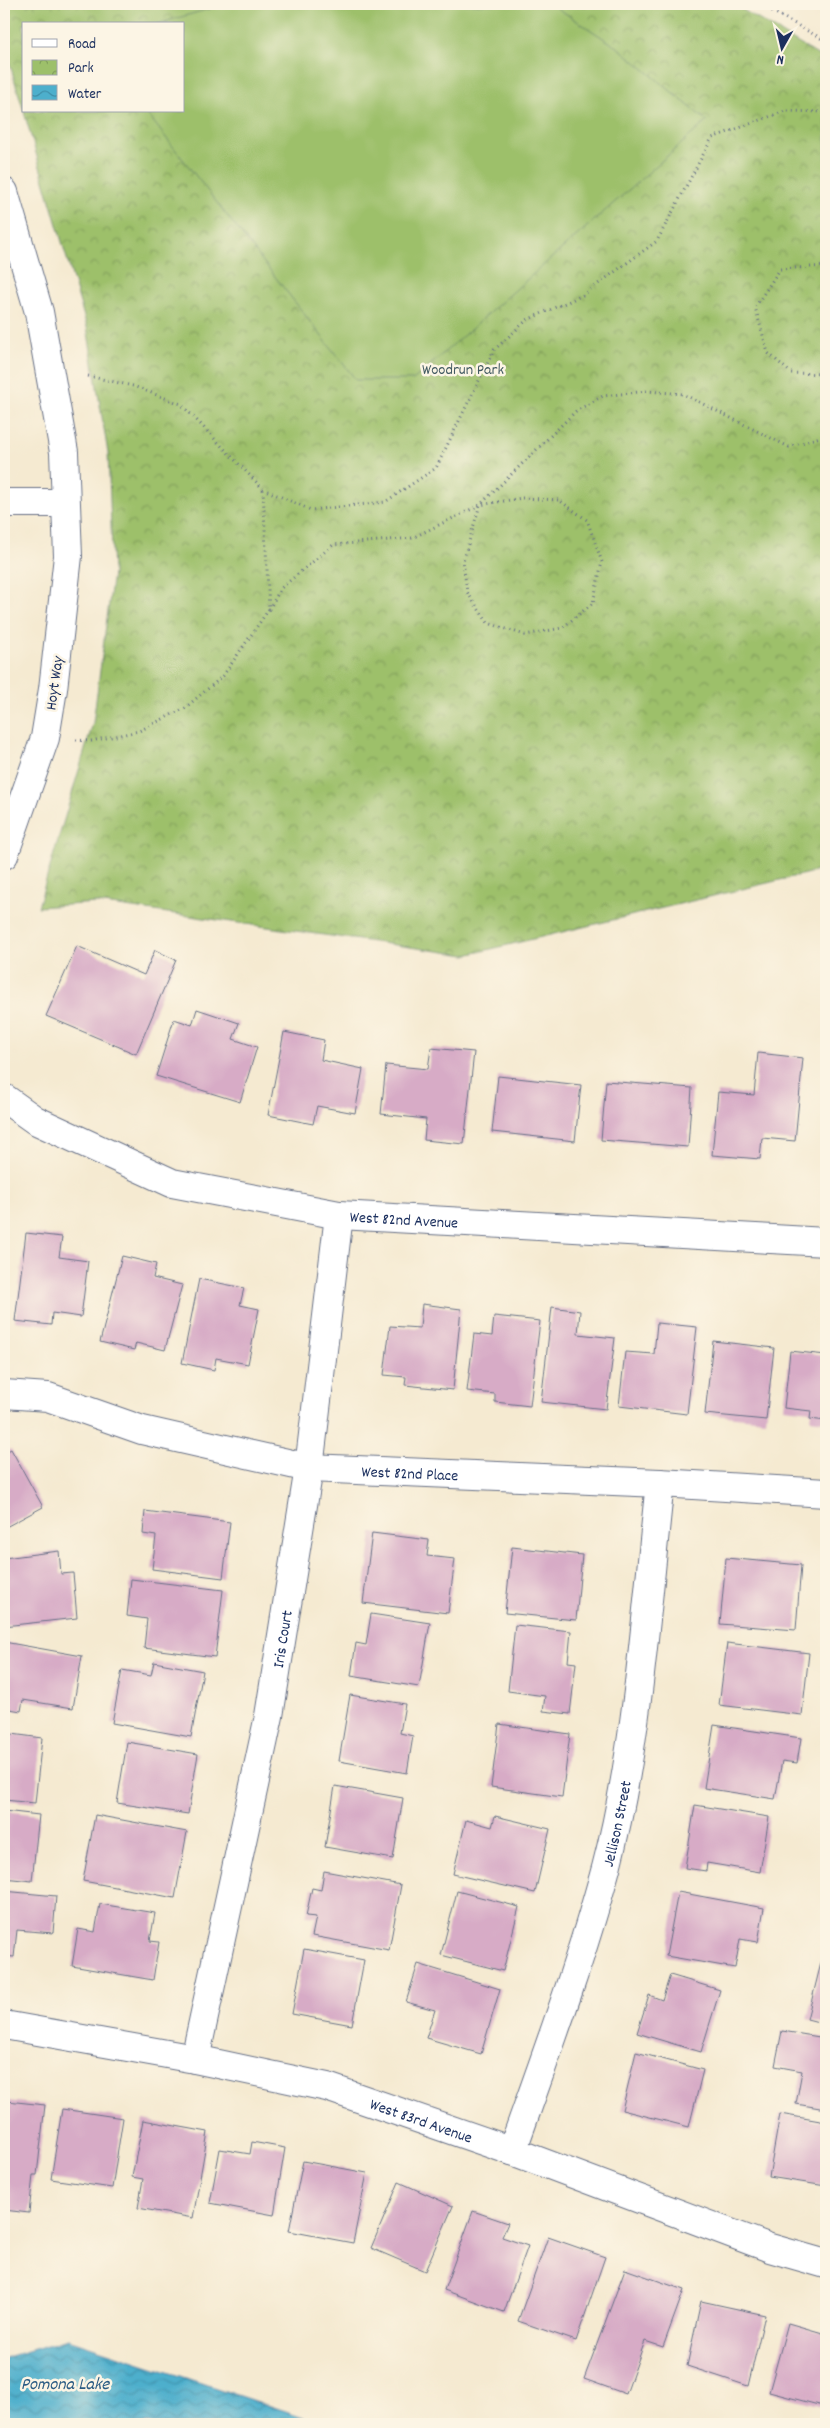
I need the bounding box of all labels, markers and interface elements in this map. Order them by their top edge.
legend [22,22,185,112]
north arrow [758,22,808,72]
text: Road [68,34,96,56]
text: N [776,48,785,69]
text: Park [68,58,94,80]
text: Water [68,84,102,106]
park label: Woodrun Park [422,359,504,382]
street label: Hoyt Way [40,654,71,712]
street label: West 82nd Avenue [349,1207,459,1236]
street label: West 82nd Place [361,1461,459,1488]
street label: Iris Court [268,1609,300,1670]
street label: Jellison Street [598,1779,639,1870]
street label: West 83rd Avenue [366,2094,475,2150]
water label: Pomona Lake [21,2373,110,2398]

